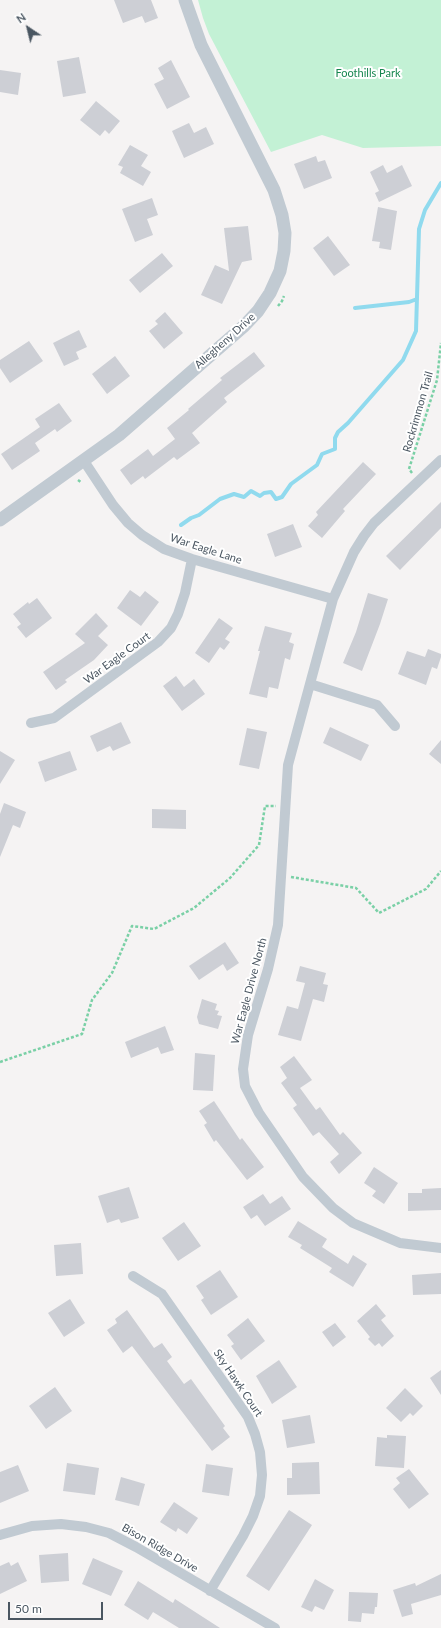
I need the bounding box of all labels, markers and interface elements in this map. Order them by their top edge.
north arrow [8,8,48,48]
text: N [14,10,28,26]
park label: Foothills Park [335,66,401,80]
street label: Allegheny Drive [192,310,258,372]
street label: Rockrimmon Trail [400,370,436,454]
street label: War Eagle Lane [168,531,244,567]
street label: War Eagle Court [81,629,153,687]
street label: War Eagle Drive North [228,936,270,1046]
street label: Sky Hawk Court [211,1347,265,1419]
street label: Bison Ridge Drive [120,1521,200,1575]
scale bar [10,1594,105,1620]
text: 50 m [15,1601,42,1616]

